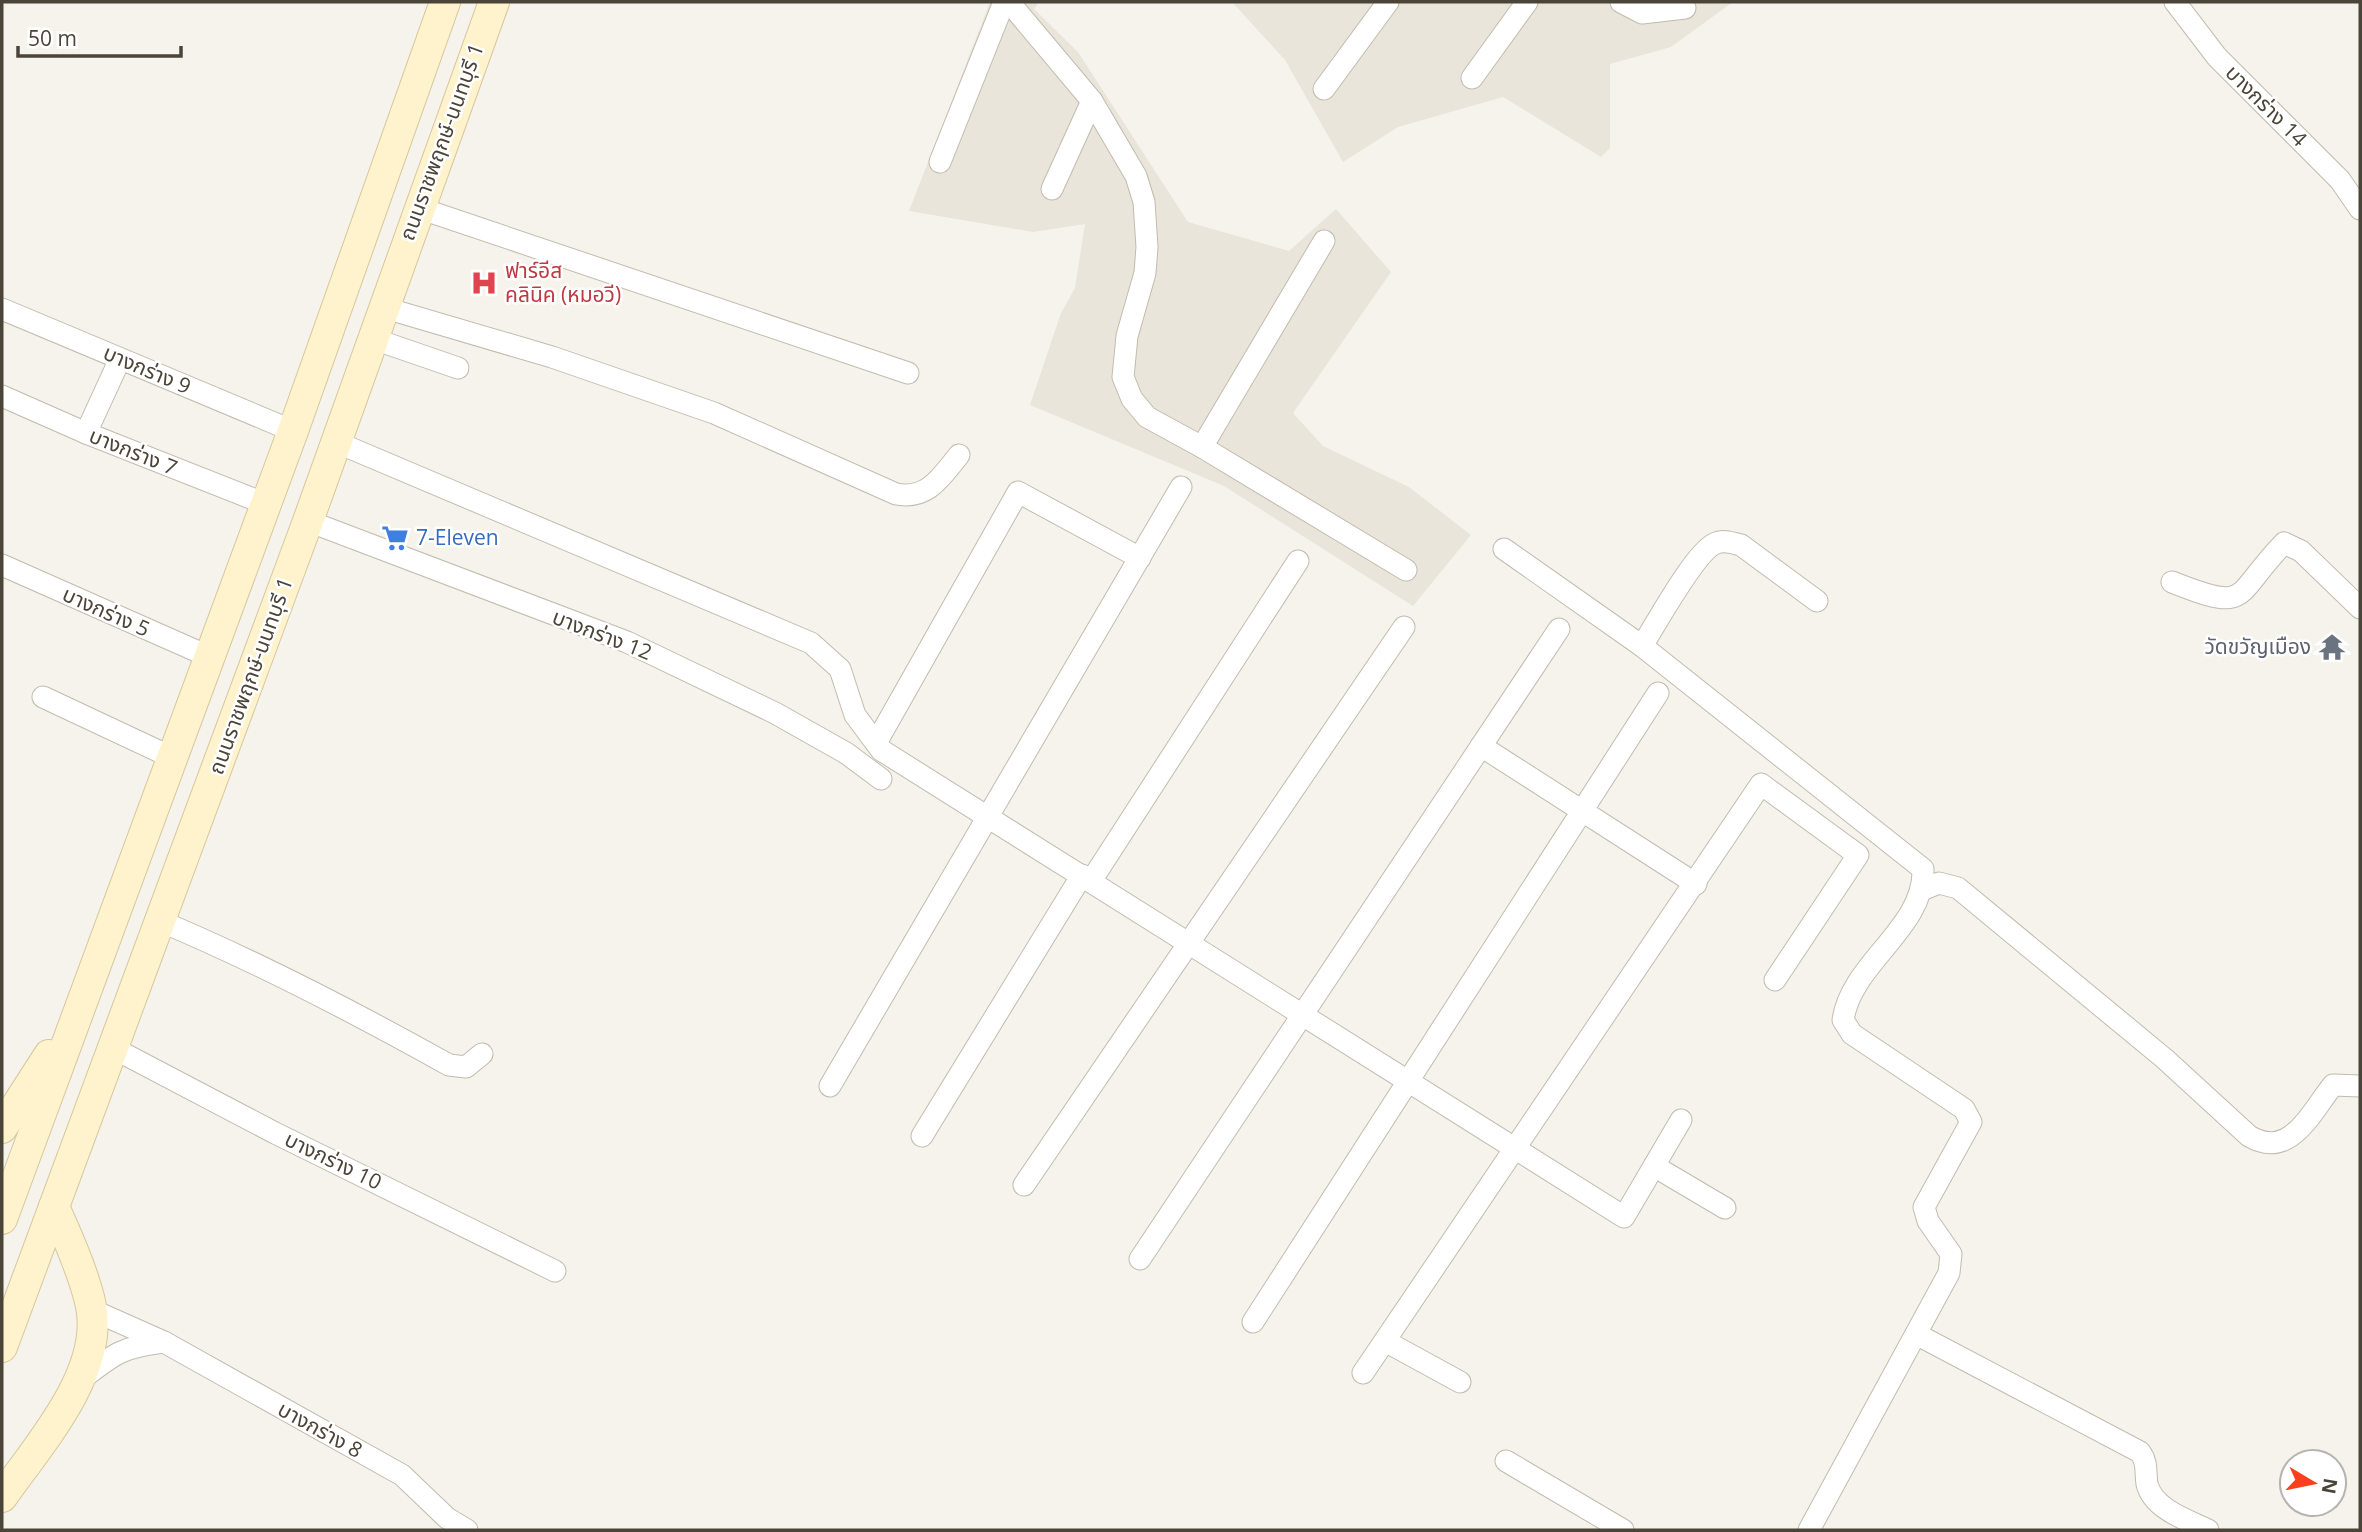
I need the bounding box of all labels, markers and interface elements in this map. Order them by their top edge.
scale bar [18,14,180,58]
text: 50 m [28,24,77,52]
street label: ถนนราชพฤกษ์-นนทบุรี 1 [392,39,490,244]
street label: บางกร่าง 14 [2220,58,2314,152]
place label: ฟาร์อีส คลินิค (หมอวี) [505,256,621,308]
hospital icon: ฟาร์อีส คลินิค (หมอวี) [469,268,499,298]
street label: บางกร่าง 9 [99,338,195,400]
street label: บางกร่าง 7 [85,421,182,481]
supermarket icon: 7-Eleven [380,523,410,553]
place label: 7-Eleven [416,523,499,551]
street label: ถนนราชพฤกษ์-นนทบุรี 1 [201,573,299,778]
street label: บางกร่าง 5 [58,579,154,643]
street label: บางกร่าง 12 [549,602,656,666]
place label: วัดขวัญเมือง [2204,632,2311,660]
temple icon: วัดขวัญเมือง [2317,632,2347,662]
street label: บางกร่าง 10 [280,1125,387,1196]
street label: บางกร่าง 8 [273,1394,368,1464]
north arrow [2278,1448,2348,1518]
text: N [2316,1476,2344,1496]

